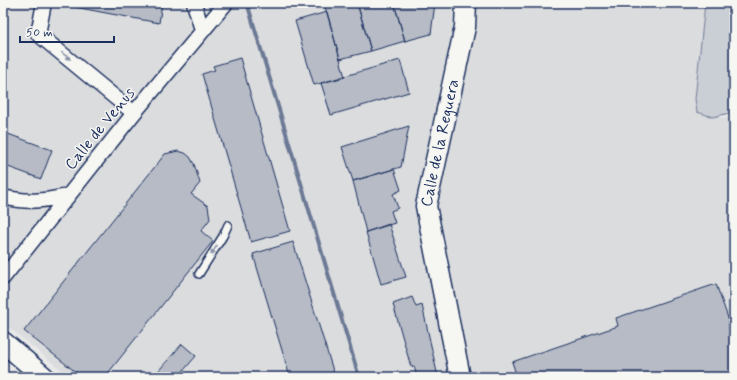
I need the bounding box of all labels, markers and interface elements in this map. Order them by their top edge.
scale bar [20,18,114,44]
text: 50 m [26,25,53,41]
one-way arrow [61,52,71,61]
street label: Calle de la Reguera [416,77,464,209]
street label: Calle de Venus [60,83,140,175]
one-way arrow [210,245,218,255]

